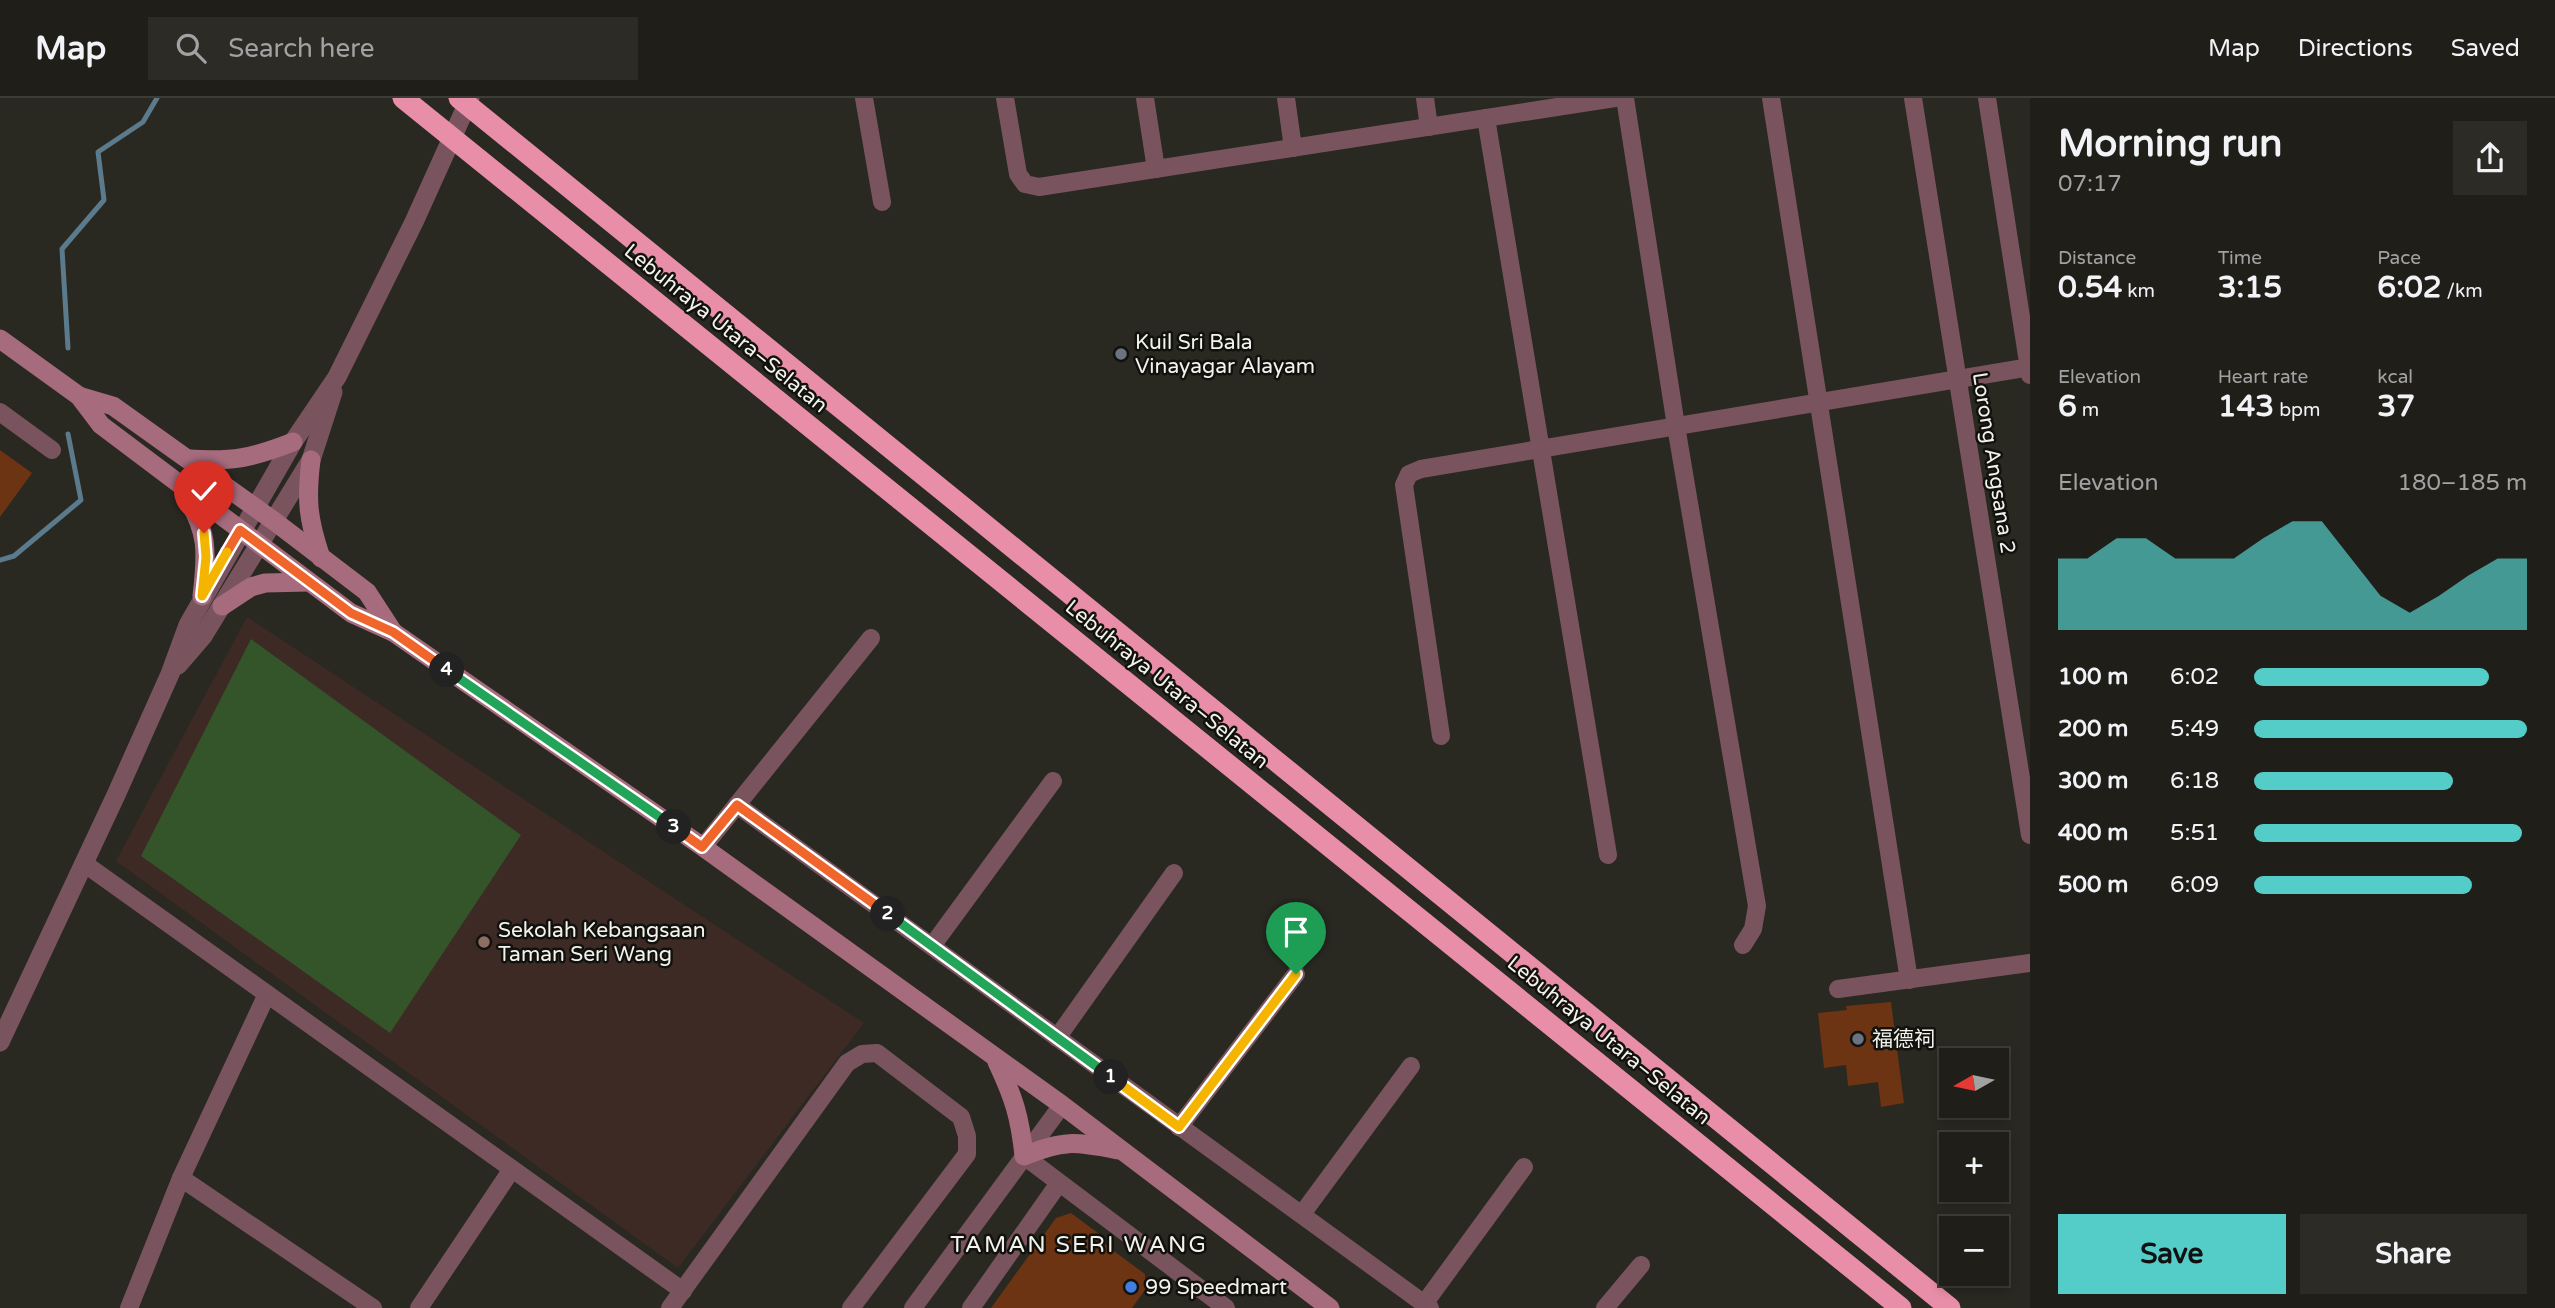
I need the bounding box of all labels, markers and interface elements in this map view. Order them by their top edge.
search box [148,17,638,80]
text: Map [35,29,106,68]
icon: search [172,29,210,67]
text: Search here [228,33,374,64]
text: Map [2208,34,2260,63]
text: Directions [2298,34,2413,63]
text: Saved [2451,34,2520,63]
text: Morning run [2058,121,2282,167]
button: share [2453,121,2527,195]
text: 07:17 [2058,170,2122,198]
street label: Lebuhraya Utara–Selatan [619,239,832,418]
text: Distance [2058,247,2136,269]
text: Time [2218,247,2262,269]
text: Pace [2377,247,2421,269]
text: 0.54 [2058,269,2122,306]
text: 3:15 [2218,269,2282,306]
text: 6:02 [2377,269,2442,306]
text: km [2122,280,2155,302]
text: /km [2442,280,2483,302]
place label: Kuil Sri Bala Vinayagar Alayam [1135,330,1315,379]
marker: Kuil Sri Bala Vinayagar Alayam [1113,346,1129,362]
text: Elevation [2058,366,2141,388]
text: Heart rate [2218,366,2308,388]
text: kcal [2377,366,2413,388]
street label: Lorong Angsana 2 [1967,370,2020,556]
text: 6 [2058,388,2077,425]
text: 143 [2218,388,2274,425]
text: 37 [2377,388,2415,425]
text: m [2077,399,2099,421]
text: bpm [2274,399,2321,421]
pin [174,461,234,533]
text: Elevation [2058,469,2159,497]
text: 180–185 m [2398,469,2527,497]
icon: check [185,472,223,510]
street label: Lebuhraya Utara–Selatan [1060,595,1273,774]
pin: 4 [430,652,464,688]
text: 4 [441,658,452,680]
text: 100 m [2058,663,2128,691]
text: 6:02 [2170,663,2219,691]
text: 200 m [2058,715,2128,743]
text: 5:49 [2170,715,2219,743]
text: 300 m [2058,767,2128,795]
text: 6:18 [2170,767,2219,795]
pin: 3 [656,810,692,844]
text: 3 [668,815,679,837]
text: 400 m [2058,819,2128,847]
text: 5:51 [2170,819,2219,847]
text: 500 m [2058,871,2128,899]
text: 6:09 [2170,871,2219,899]
pin: 2 [870,896,906,932]
text: 2 [882,902,893,924]
pin [1266,902,1326,974]
icon: arrive [1277,913,1315,951]
place label: Sekolah Kebangsaan Taman Seri Wang [498,918,706,967]
marker: Sekolah Kebangsaan Taman Seri Wang [476,934,492,950]
street label: Lebuhraya Utara–Selatan [1502,951,1715,1130]
place label: 福德祠 [1872,1027,1935,1052]
marker: 福德祠 [1850,1031,1866,1047]
north arrow [1939,1048,2009,1118]
map controls [1939,1048,2009,1286]
pin: 1 [1094,1060,1128,1094]
text: 1 [1105,1065,1116,1087]
button: + [1939,1132,2009,1202]
button: Save [2058,1214,2286,1294]
button: Share [2300,1214,2527,1294]
button: − [1939,1216,2009,1286]
district label: TAMAN SERI WANG [950,1231,1208,1259]
place label: 99 Speedmart [1145,1275,1287,1300]
marker: 99 Speedmart [1123,1279,1139,1295]

